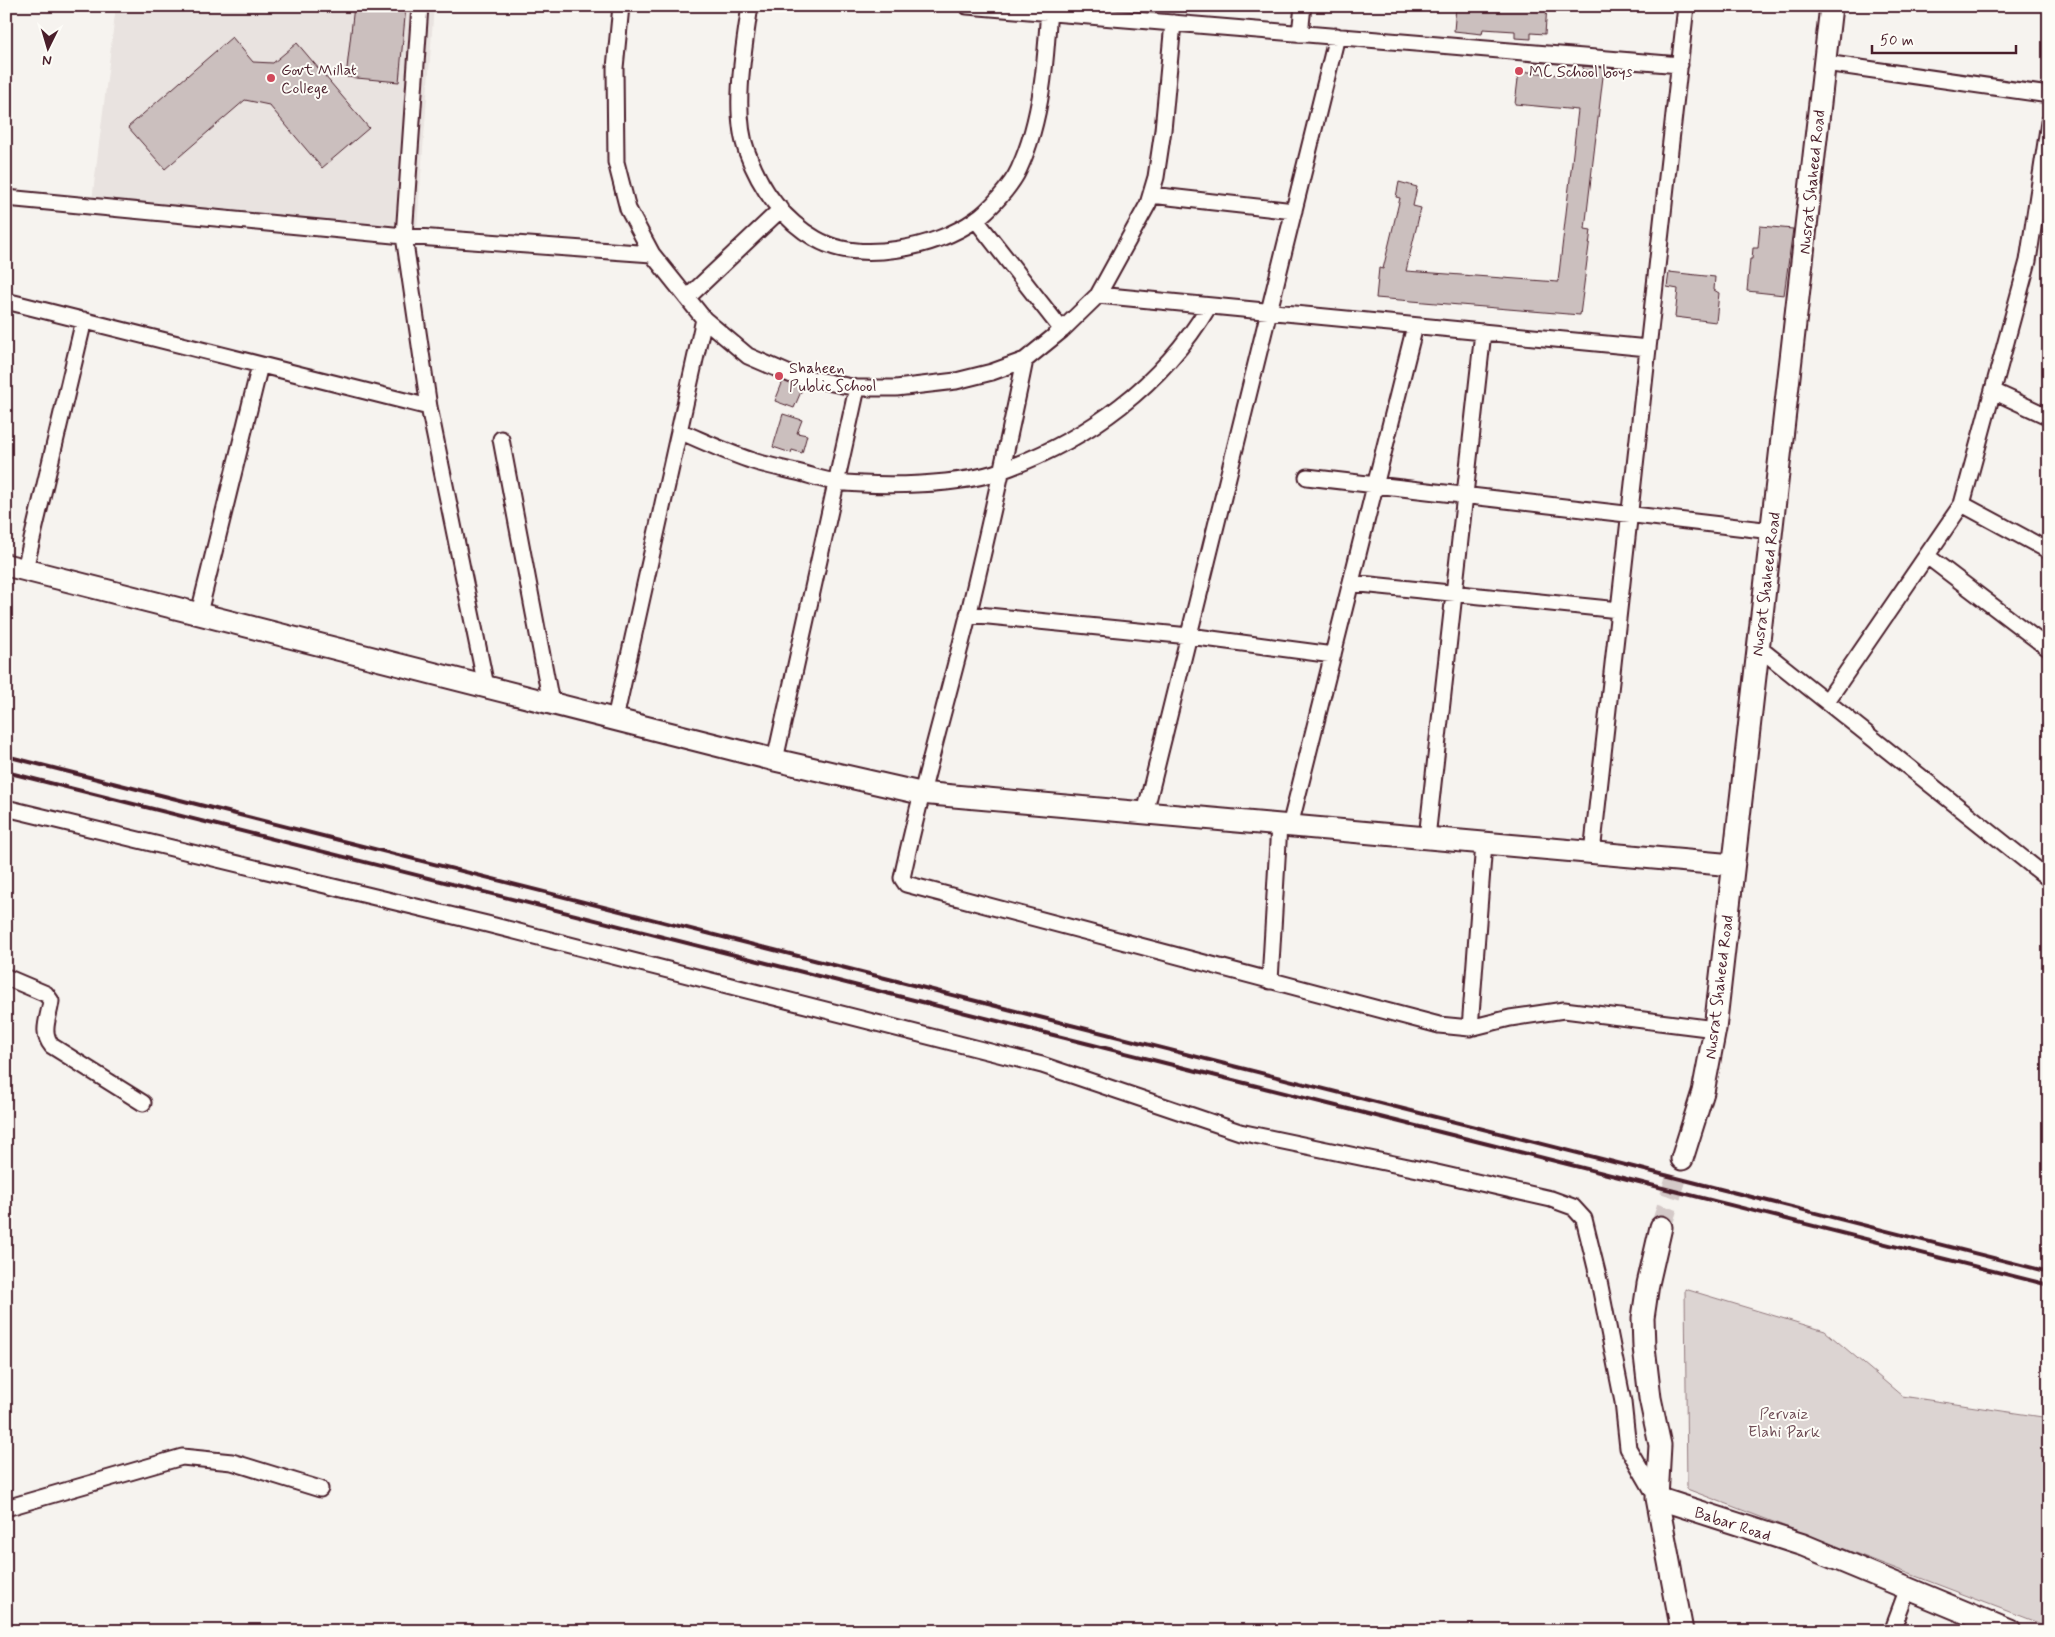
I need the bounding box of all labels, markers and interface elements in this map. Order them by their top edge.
north arrow [22,22,72,72]
scale bar [1872,22,2016,54]
text: 50 m [1880,31,1914,51]
text: N [42,51,52,69]
place label: Govt Millat College [281,60,357,99]
place label: MC School boys [1529,62,1633,83]
marker: MC School boys [1513,65,1525,77]
marker: Govt Millat College [265,72,277,84]
street label: Nusrat Shaheed Road [1794,109,1831,255]
place label: Shaheen Public School [789,358,877,397]
marker: Shaheen Public School [773,370,785,382]
street label: Nusrat Shaheed Road [1747,511,1786,657]
street label: Nusrat Shaheed Road [1700,914,1739,1060]
park label: Pervaiz Elahi Park [1748,1404,1820,1443]
street label: Babar Road [1692,1502,1773,1547]

